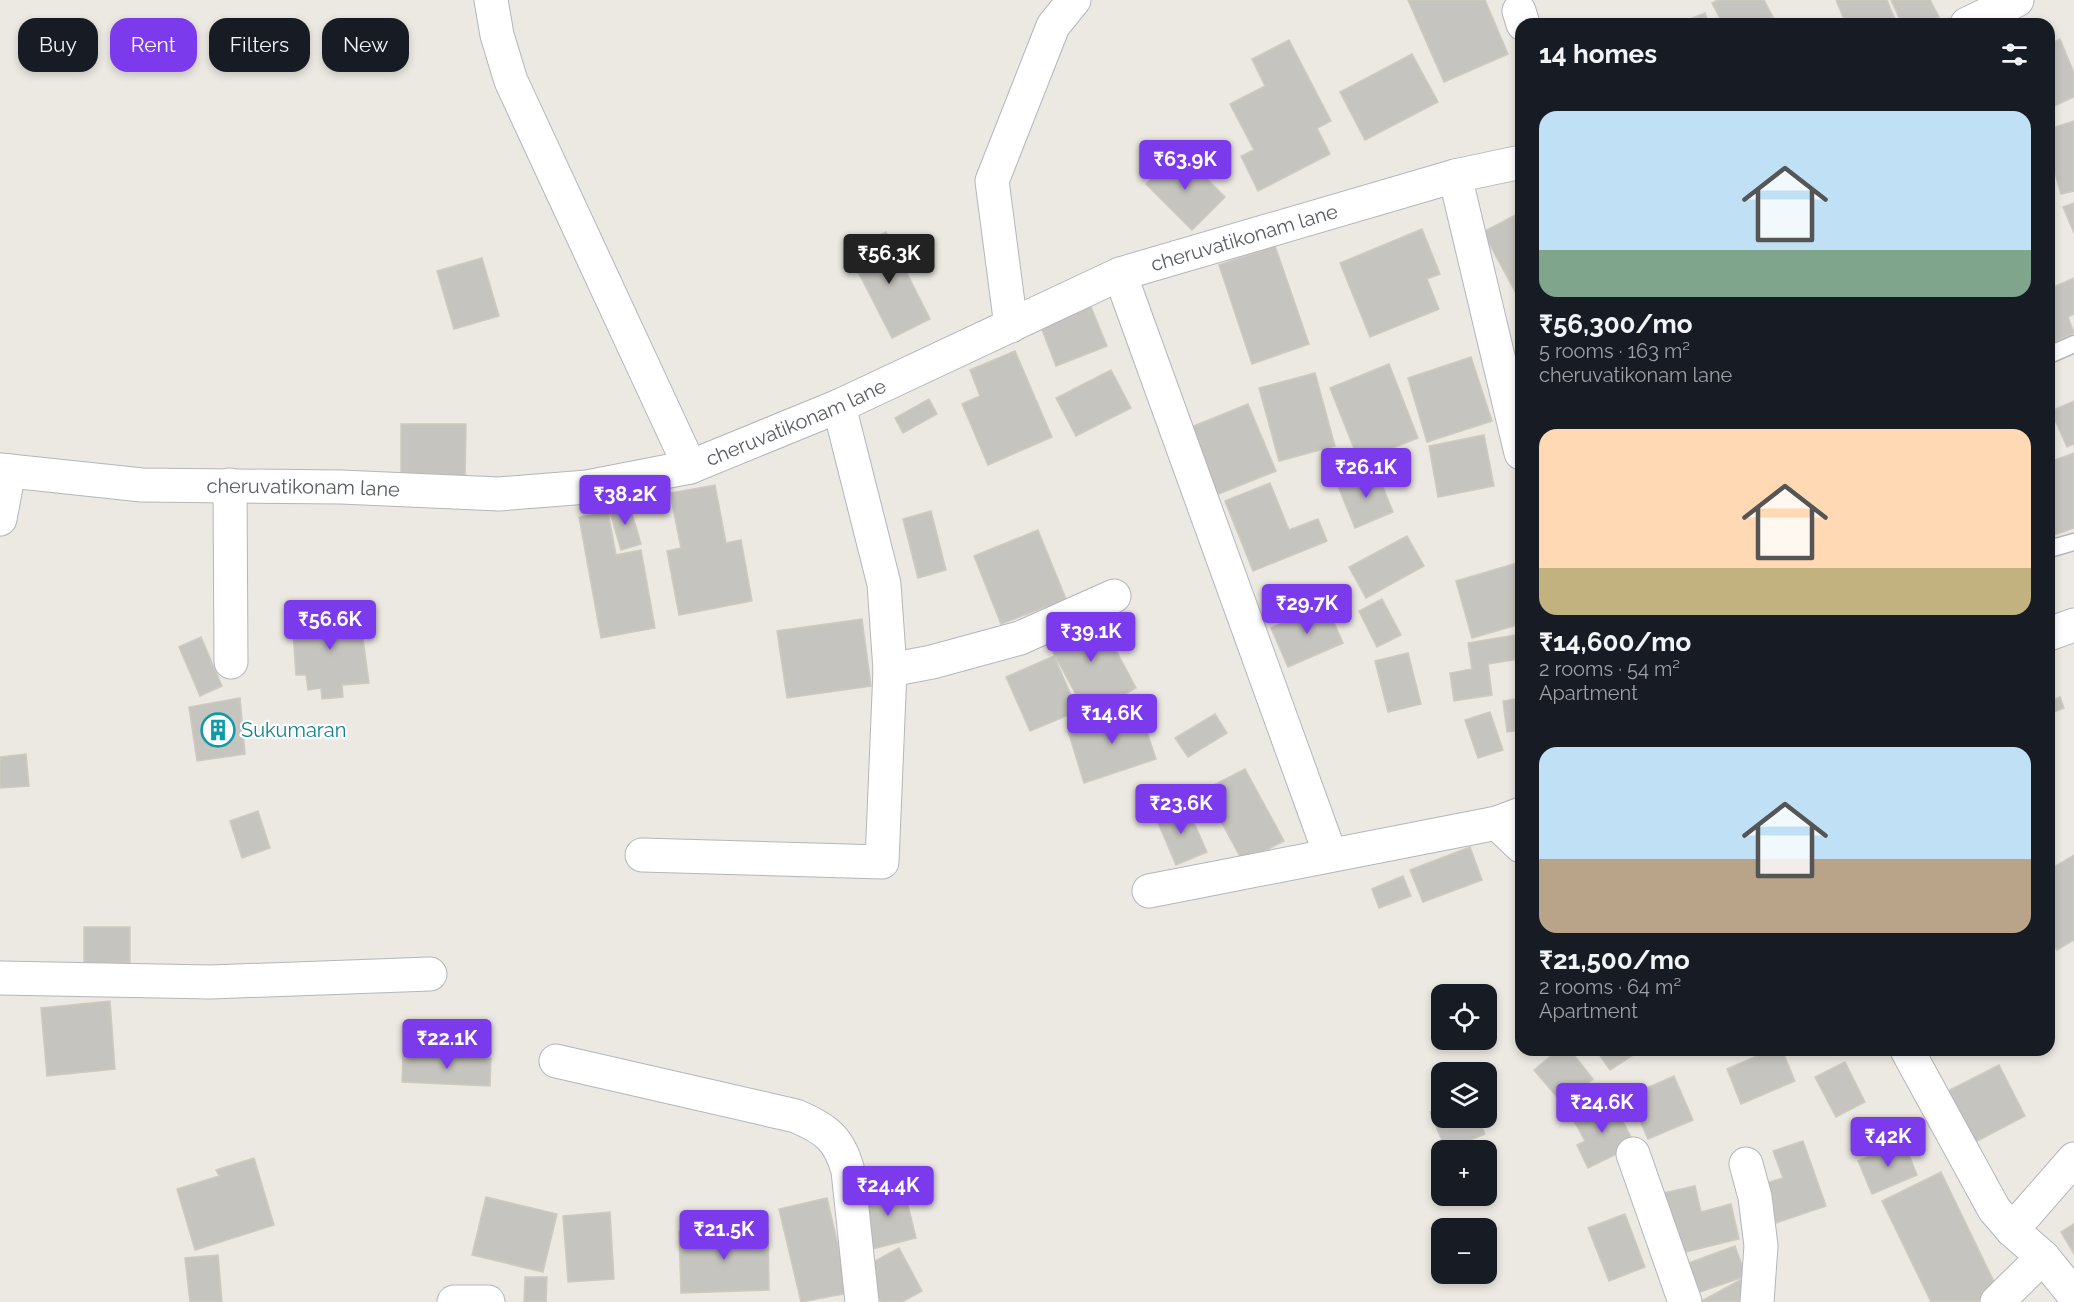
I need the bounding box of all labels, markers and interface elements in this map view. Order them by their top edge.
chip: Buy [18,18,98,72]
chip: Rent [110,18,197,72]
chip: Filters [209,18,310,72]
chip: New [322,18,409,72]
icon: filters [1998,38,2031,71]
text: 14 homes [1539,39,1657,69]
pin: ₹63.9K [1136,140,1234,191]
text: ₹63.9K [1153,147,1217,171]
icon: home [1731,150,1839,258]
street label: cheruvatikonam lane [1148,199,1341,276]
pin: ₹56.3K [840,234,938,285]
text: ₹56.3K [858,241,920,265]
text: ₹56,300/mo [1539,309,1693,339]
text: 5 rooms · 163 m² [1539,339,1690,363]
text: cheruvatikonam lane [1539,363,1732,387]
street label: cheruvatikonam lane [702,374,890,471]
pin: ₹26.1K [1317,448,1415,499]
text: ₹26.1K [1335,455,1397,479]
icon: home [1731,468,1839,576]
street label: cheruvatikonam lane [206,474,401,502]
pin: ₹38.2K [576,475,674,526]
text: ₹38.2K [593,482,657,506]
pin: ₹29.7K [1258,584,1356,635]
text: ₹29.7K [1276,591,1338,615]
pin: ₹56.6K [281,600,379,651]
text: ₹56.6K [298,607,362,631]
pin: ₹39.1K [1042,612,1140,663]
text: ₹39.1K [1060,619,1122,643]
text: ₹14,600/mo [1539,627,1691,657]
text: 2 rooms · 54 m² [1539,657,1680,681]
text: Apartment [1539,681,1638,705]
pin: ₹14.6K [1063,694,1161,745]
text: ₹14.6K [1081,701,1143,725]
building icon: Sukumaran [200,712,236,748]
place label: Sukumaran [241,718,346,742]
pin: ₹23.6K [1132,784,1230,835]
icon: home [1731,786,1839,894]
text: ₹23.6K [1149,791,1213,815]
text: ₹21,500/mo [1539,945,1690,975]
text: 2 rooms · 64 m² [1539,975,1681,999]
map controls [1431,984,1497,1284]
button: locate [1431,984,1497,1050]
text: Apartment [1539,999,1638,1023]
pin: ₹22.1K [398,1019,496,1070]
text: ₹22.1K [416,1026,478,1050]
button: layers [1431,1062,1497,1128]
pin: ₹24.6K [1553,1083,1651,1134]
text: ₹24.6K [1570,1090,1634,1114]
pin: ₹42K [1852,1117,1924,1168]
text: ₹42K [1865,1124,1911,1148]
button: + [1431,1140,1497,1206]
pin: ₹24.4K [839,1166,937,1217]
text: ₹24.4K [857,1173,919,1197]
pin: ₹21.5K [675,1210,773,1261]
text: ₹21.5K [694,1217,754,1241]
button: − [1431,1218,1497,1284]

